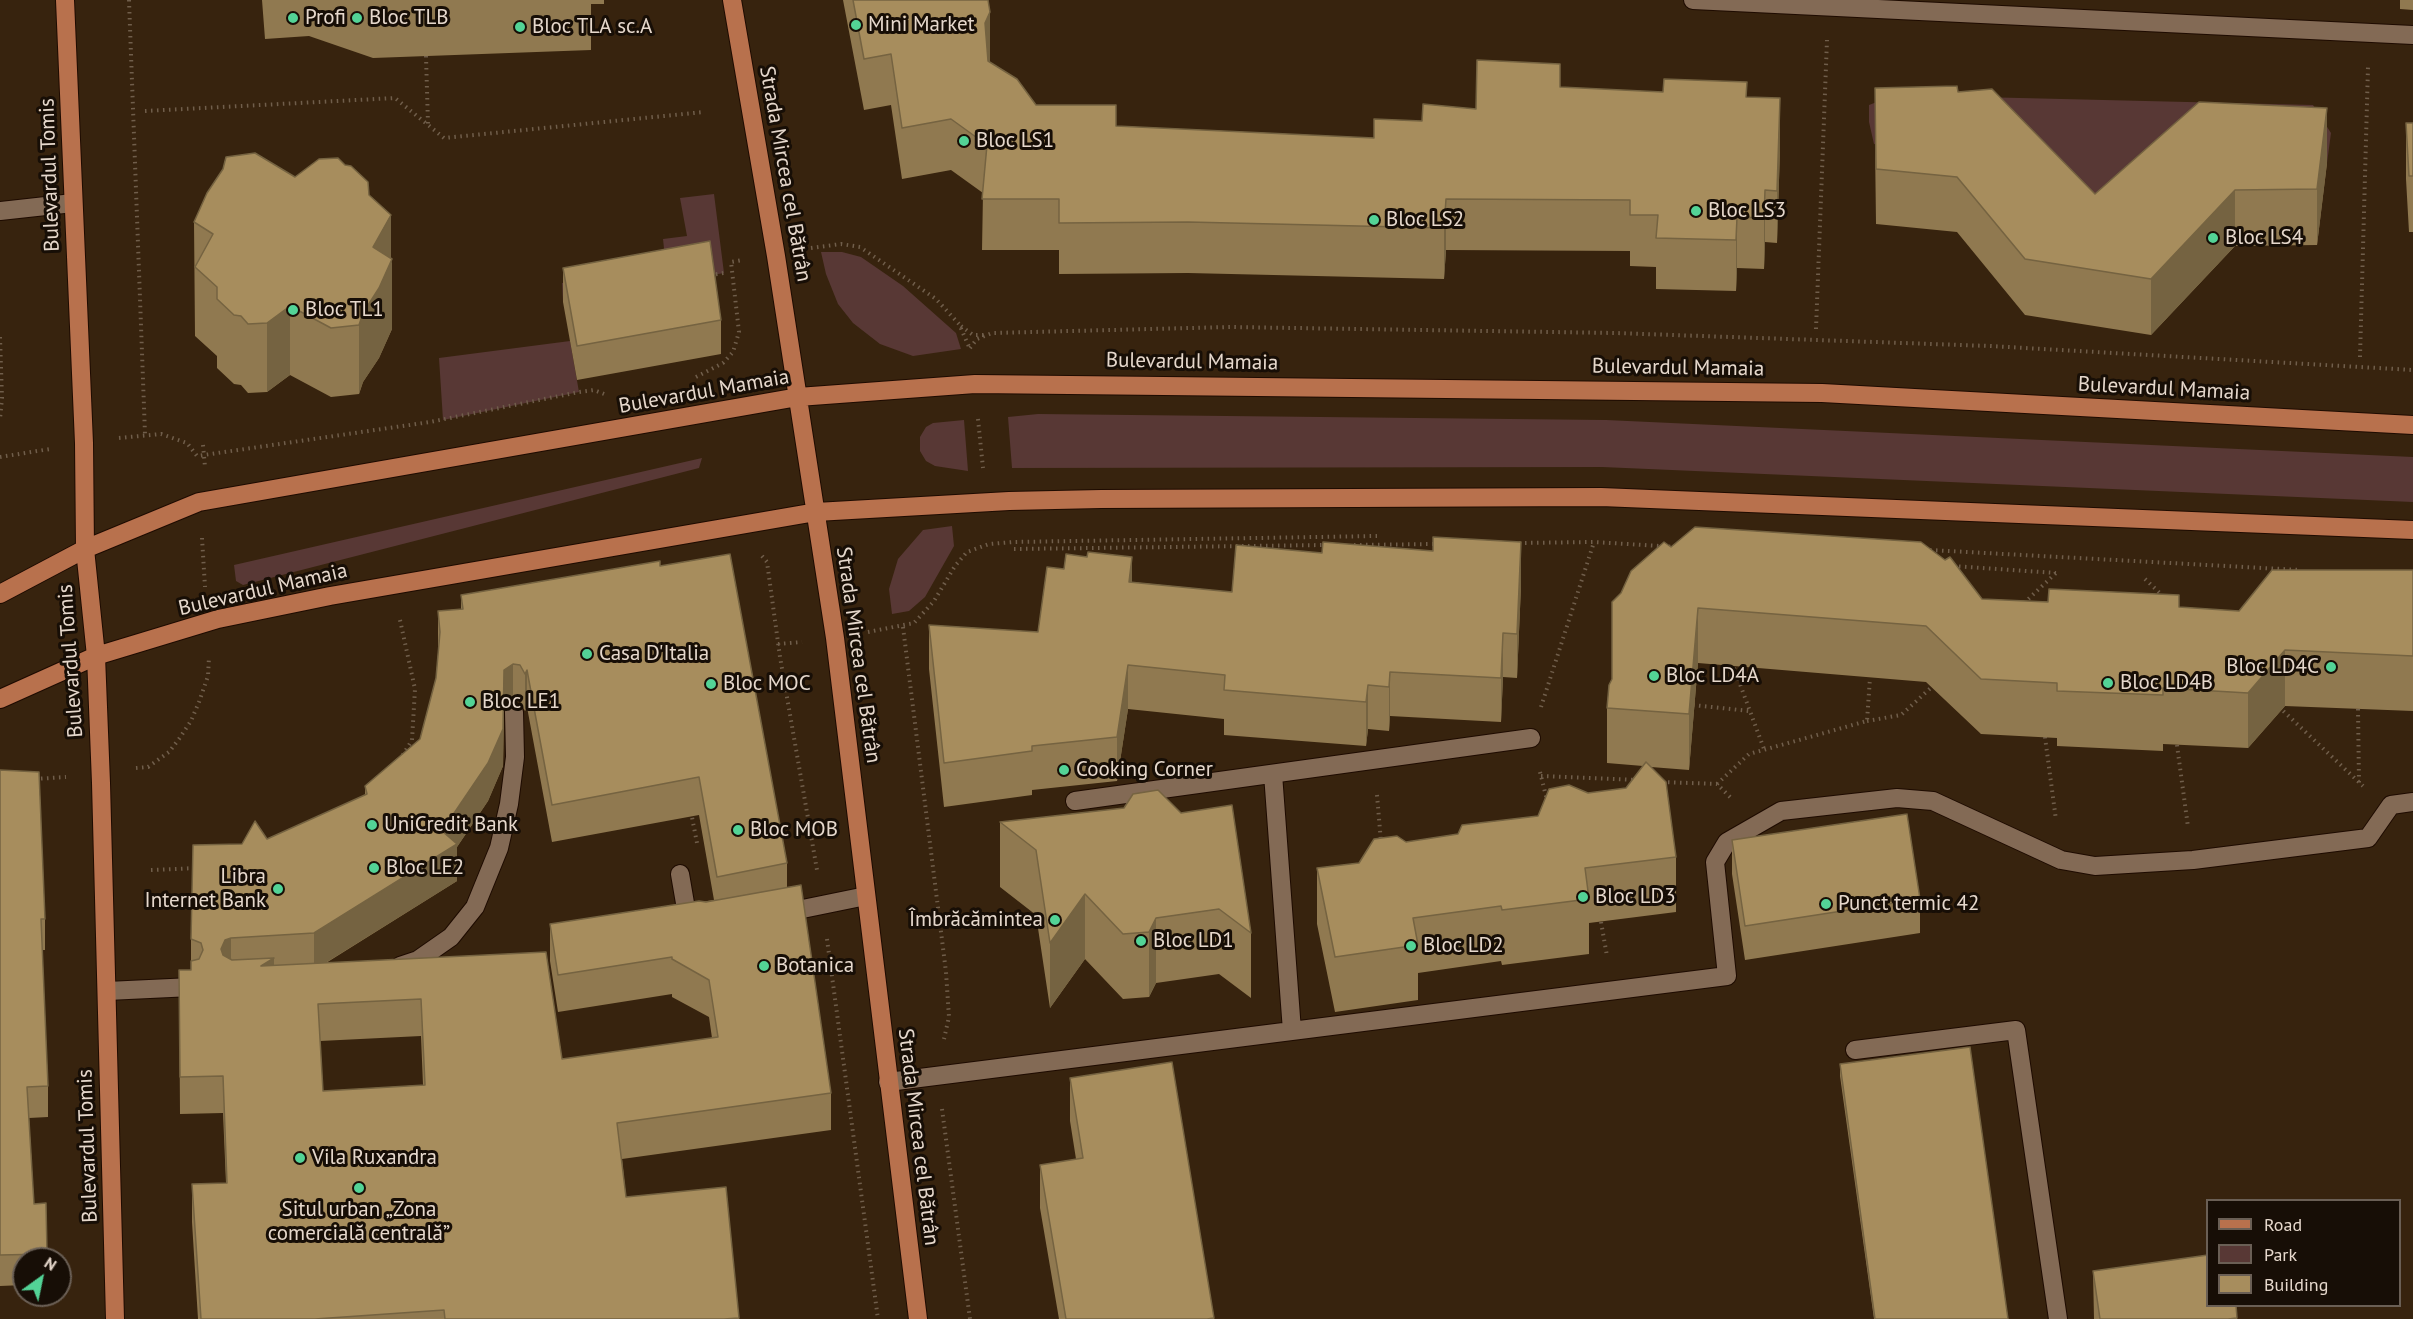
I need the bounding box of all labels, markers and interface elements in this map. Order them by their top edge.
place label: Profi [305,5,346,31]
place label: Bloc TLB [369,5,449,31]
marker: Profi [286,11,300,25]
marker: Bloc TLB [350,11,364,25]
place label: Mini Market [868,12,975,38]
place label: Bloc TLA sc.A [532,14,652,40]
marker: Mini Market [849,18,863,32]
marker: Bloc TLA sc.A [513,20,527,34]
street label: Strada Mircea cel Bătrân [754,64,816,284]
street label: Bulevardul Tomis [35,98,65,252]
place label: Bloc LS1 [976,128,1054,154]
marker: Bloc LS1 [957,134,971,148]
place label: Bloc LS3 [1708,198,1786,224]
marker: Bloc LS3 [1689,204,1703,218]
place label: Bloc LS2 [1386,207,1464,233]
marker: Bloc LS2 [1367,213,1381,227]
place label: Bloc LS4 [2225,225,2303,251]
marker: Bloc LS4 [2206,231,2220,245]
place label: Bloc TL1 [305,297,384,323]
marker: Bloc TL1 [286,303,300,317]
street label: Bulevardul Mamaia [1106,348,1278,376]
street label: Bulevardul Mamaia [1592,354,1764,382]
street label: Bulevardul Mamaia [617,365,791,419]
street label: Bulevardul Mamaia [2077,372,2251,406]
street label: Strada Mircea cel Bătrân [830,545,886,765]
street label: Bulevardul Mamaia [176,558,350,622]
street label: Bulevardul Tomis [53,583,89,739]
place label: Casa D'Italia [599,641,709,667]
marker: Casa D'Italia [580,647,594,661]
place label: Bloc LD4C [2226,654,2319,680]
marker: Bloc LD4C [2324,660,2338,674]
place label: Bloc LD4A [1666,663,1759,689]
marker: Bloc LD4A [1647,669,1661,683]
place label: Bloc LD4B [2120,670,2213,696]
place label: Bloc MOC [723,671,811,697]
marker: Bloc LD4B [2101,676,2115,690]
marker: Bloc MOC [704,677,718,691]
place label: Bloc LE1 [482,689,560,715]
marker: Bloc LE1 [463,695,477,709]
place label: Cooking Corner [1076,757,1213,783]
marker: Cooking Corner [1057,763,1071,777]
place label: UniCredit Bank [384,812,518,838]
place label: Bloc MOB [750,817,838,843]
marker: UniCredit Bank [365,818,379,832]
marker: Bloc MOB [731,823,745,837]
place label: Bloc LE2 [386,855,464,881]
marker: Bloc LE2 [367,861,381,875]
place label: Libra Internet Bank [145,864,266,914]
marker: Libra Internet Bank [271,882,285,896]
place label: Bloc LD3 [1595,884,1676,910]
marker: Bloc LD3 [1576,890,1590,904]
place label: Punct termic 42 [1838,891,1979,917]
marker: Punct termic 42 [1819,897,1833,911]
place label: Îmbrăcămintea [909,907,1043,933]
marker: Îmbrăcămintea [1048,913,1062,927]
place label: Bloc LD1 [1153,928,1234,954]
place label: Bloc LD2 [1423,933,1504,959]
marker: Bloc LD1 [1134,934,1148,948]
marker: Bloc LD2 [1404,939,1418,953]
place label: Botanica [776,953,854,979]
marker: Botanica [757,959,771,973]
street label: Strada Mircea cel Bătrân [892,1027,944,1247]
street label: Bulevardul Tomis [73,1069,103,1223]
place label: Vila Ruxandra [312,1145,437,1171]
marker: Vila Ruxandra [293,1151,307,1165]
marker: Situl urban „Zona comercială centrală” [352,1181,366,1195]
place label: Situl urban „Zona comercială centrală” [268,1197,450,1247]
legend [2206,1199,2401,1307]
text: Road [2264,1213,2302,1236]
text: Park [2264,1243,2297,1266]
north arrow [12,1247,72,1307]
text: N [41,1252,61,1275]
text: Building [2264,1273,2328,1296]

